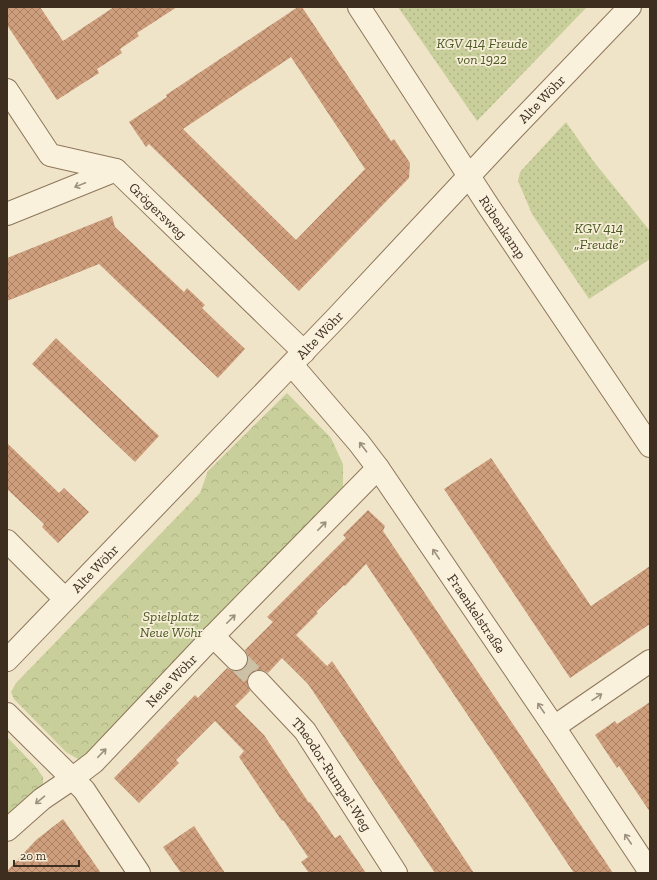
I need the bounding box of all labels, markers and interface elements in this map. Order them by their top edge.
park label: KGV 414 Freude von 1922 [436,35,528,68]
street label: Alte Wöhr [515,72,569,127]
street label: Grögersweg [125,179,190,243]
one-way arrow [75,182,87,189]
street label: Rübenkamp [475,193,530,263]
park label: KGV 414 „Freude“ [573,220,624,253]
street label: Alte Wöhr [293,308,347,363]
one-way arrow [358,441,367,452]
one-way arrow [317,521,327,531]
street label: Alte Wöhr [68,541,123,597]
one-way arrow [432,549,440,560]
street label: Fraenkelstraße [443,571,510,657]
park label: Spielplatz Neue Wöhr [140,608,202,641]
one-way arrow [226,614,236,624]
street label: Neue Wöhr [142,650,201,711]
one-way arrow [592,693,603,701]
one-way arrow [537,703,545,714]
street label: Theodor-Rumpel-Weg [288,714,375,835]
one-way arrow [97,748,107,758]
one-way arrow [35,796,46,805]
one-way arrow [624,833,632,845]
scale bar [14,842,79,868]
text: 20 m [20,849,47,863]

